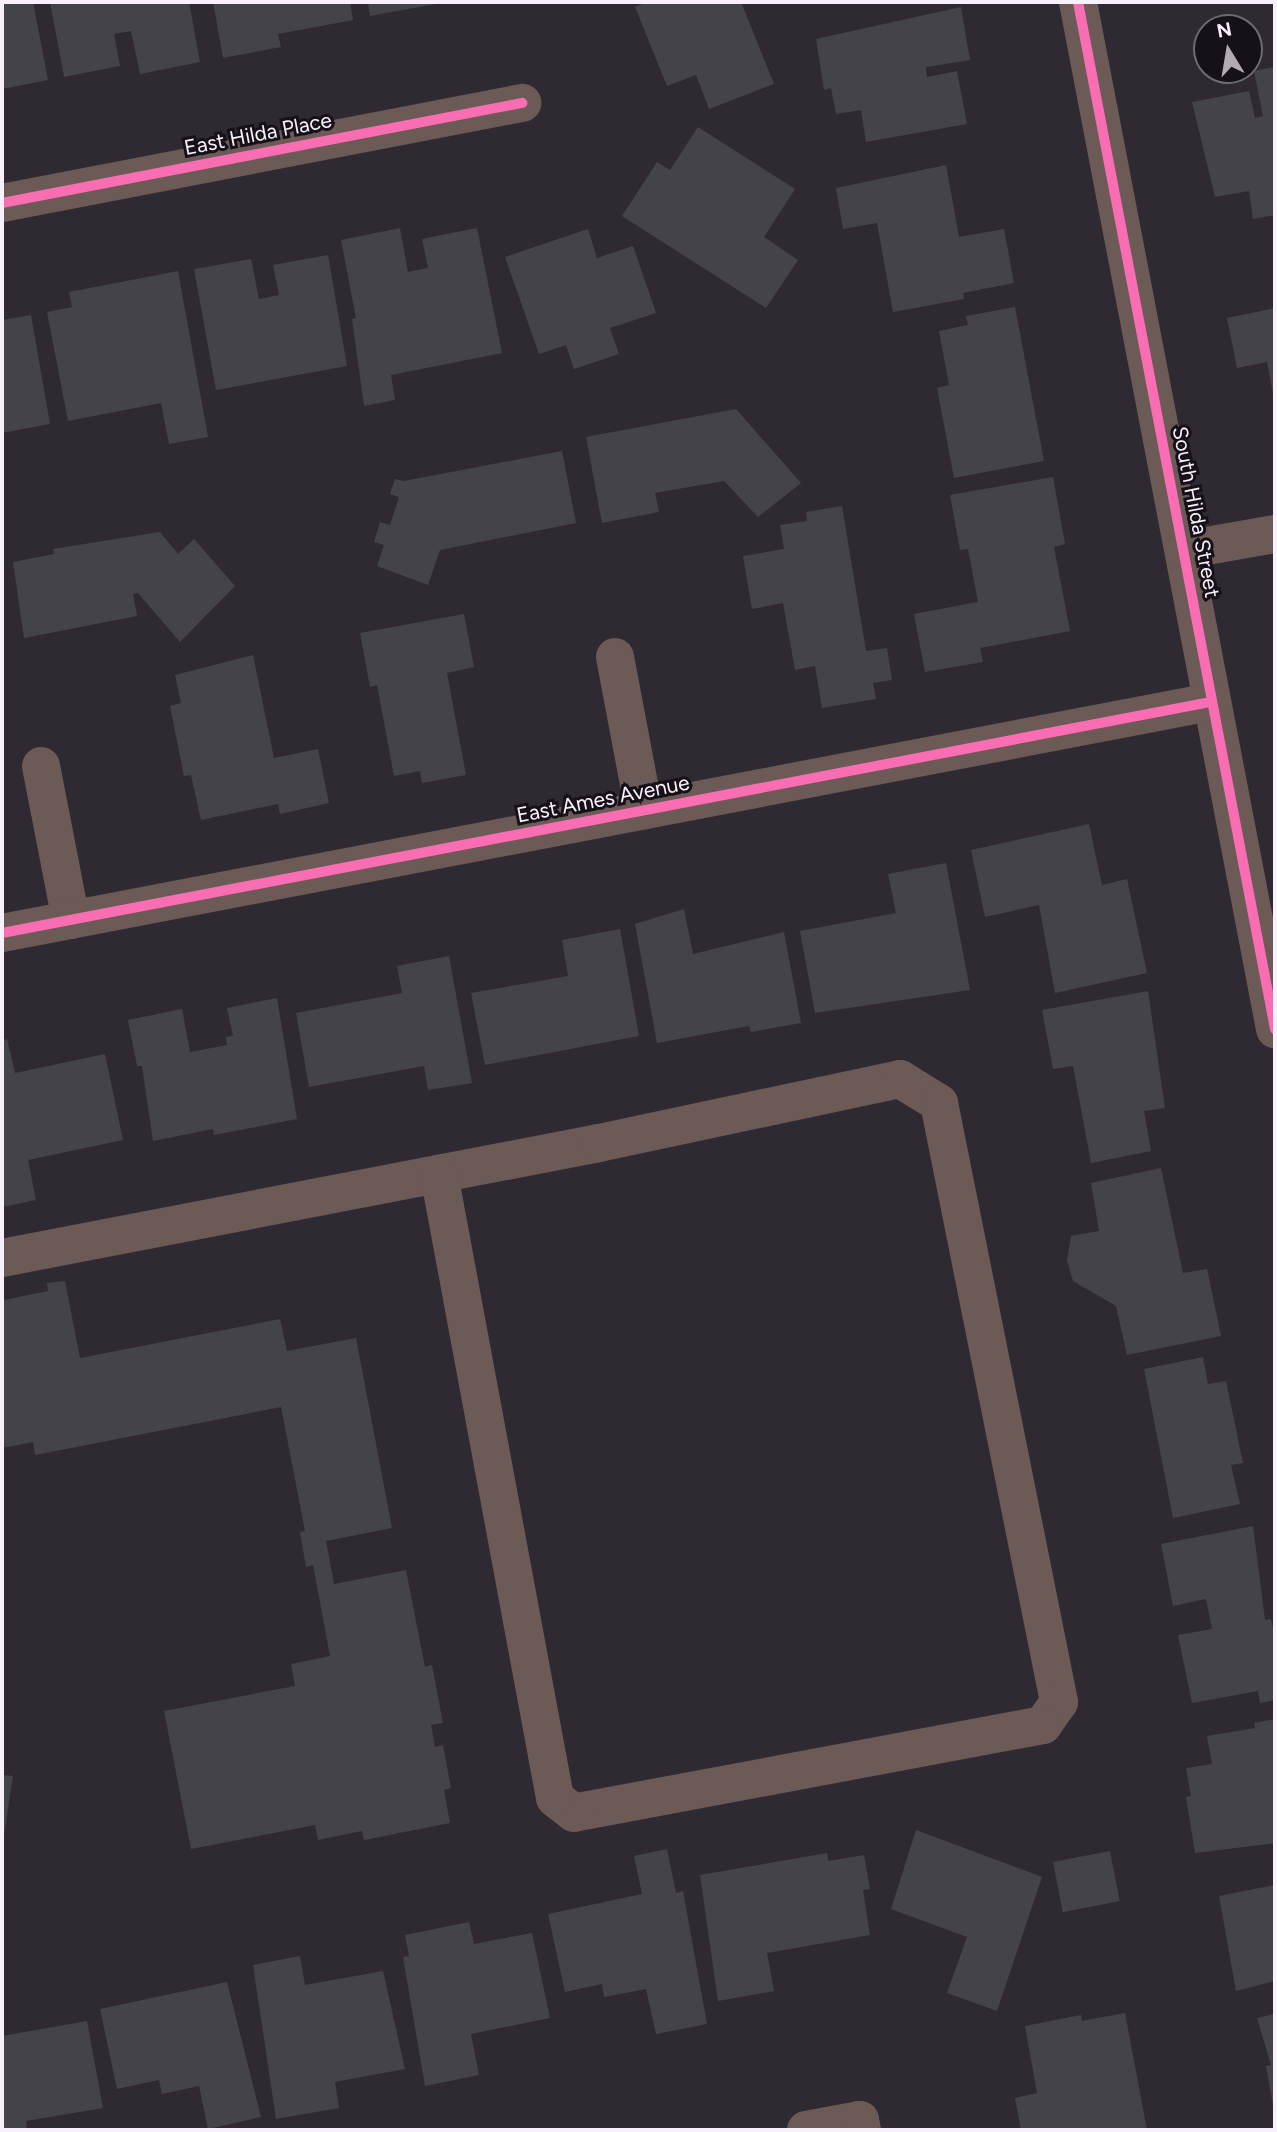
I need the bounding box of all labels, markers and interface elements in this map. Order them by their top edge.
north arrow [1193,14,1263,84]
text: N [1215,17,1234,43]
street label: East Hilda Place [182,107,334,161]
street label: South Hilda Street [1167,424,1225,600]
street label: East Ames Avenue [514,770,692,828]

